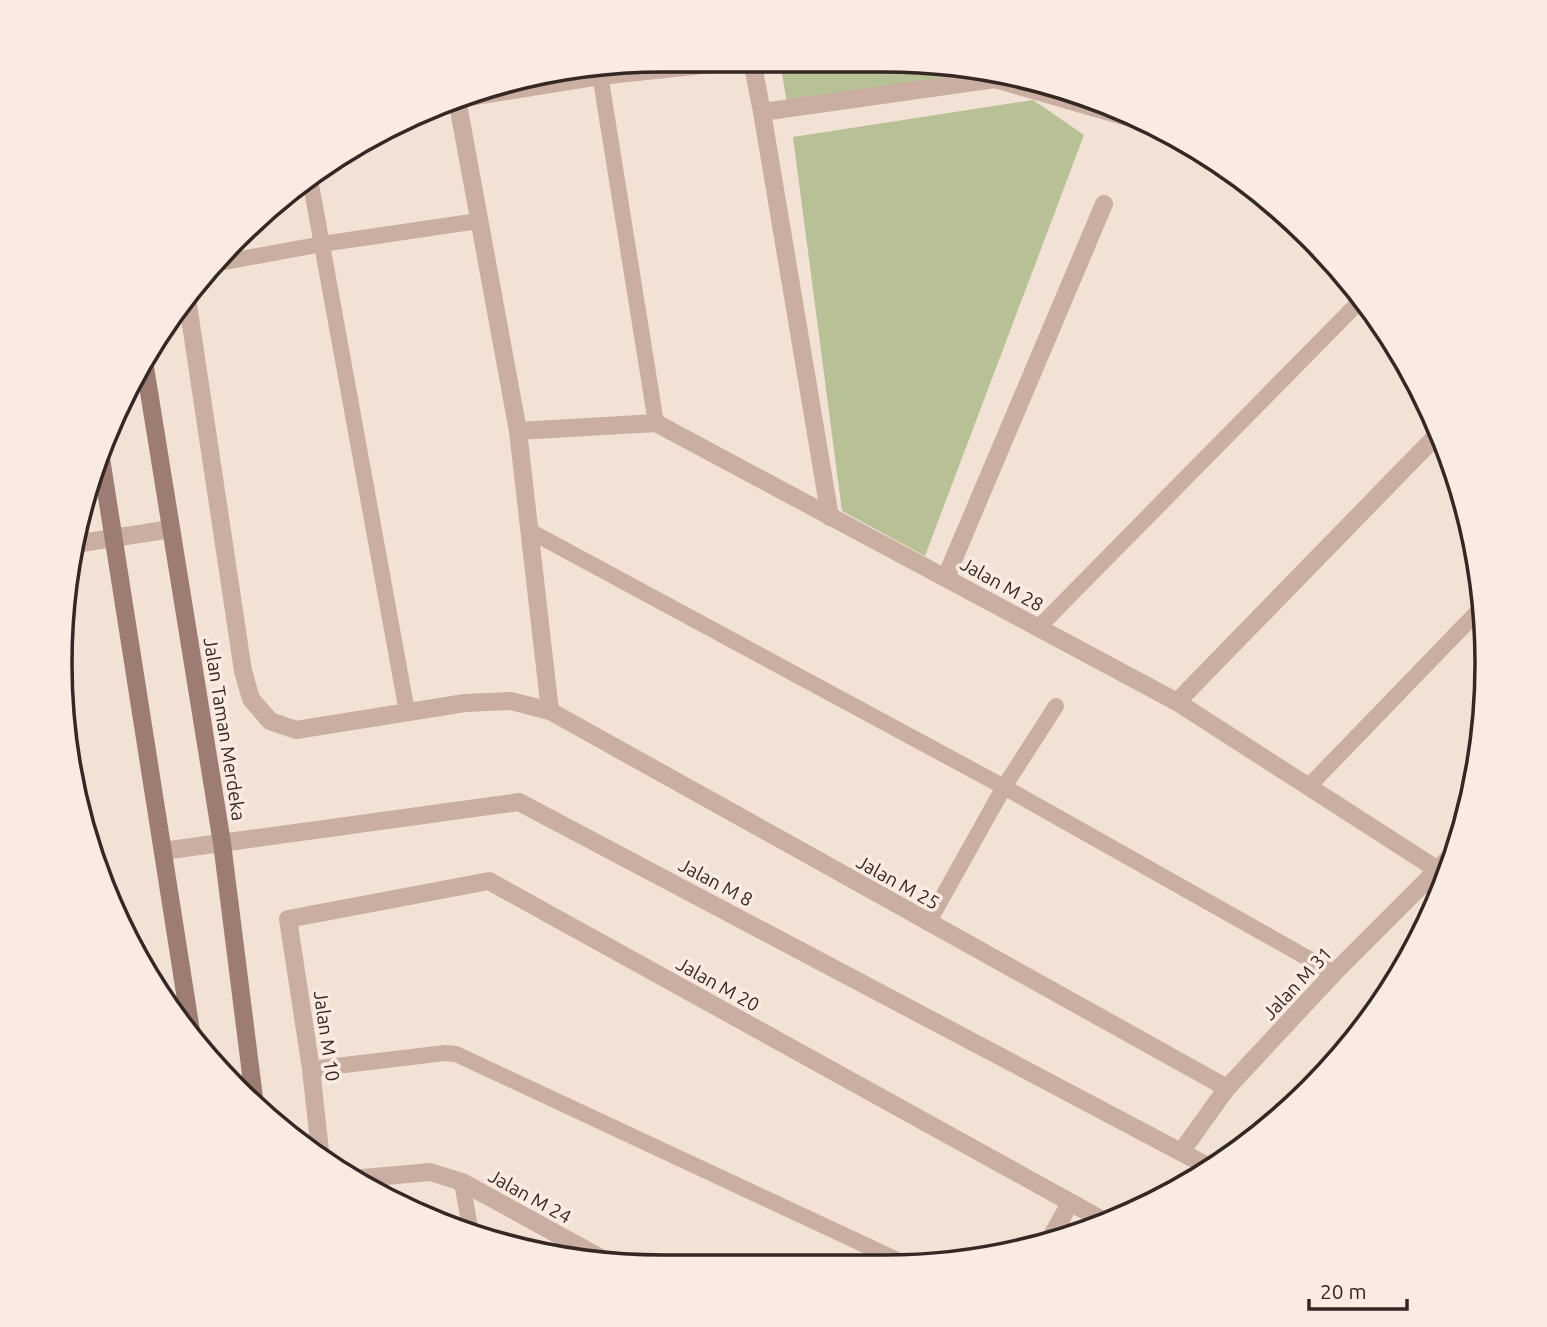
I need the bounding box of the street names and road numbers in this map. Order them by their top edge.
street label: Jalan M 28 [957,552,1047,616]
street label: Jalan Taman Merdeka [200,636,250,822]
street label: Jalan M 25 [853,850,943,914]
street label: Jalan M 8 [675,853,757,911]
street label: Jalan M 31 [1258,942,1336,1024]
street label: Jalan M 20 [673,952,763,1016]
street label: Jalan M 10 [310,989,344,1083]
street label: Jalan M 24 [485,1164,575,1228]

